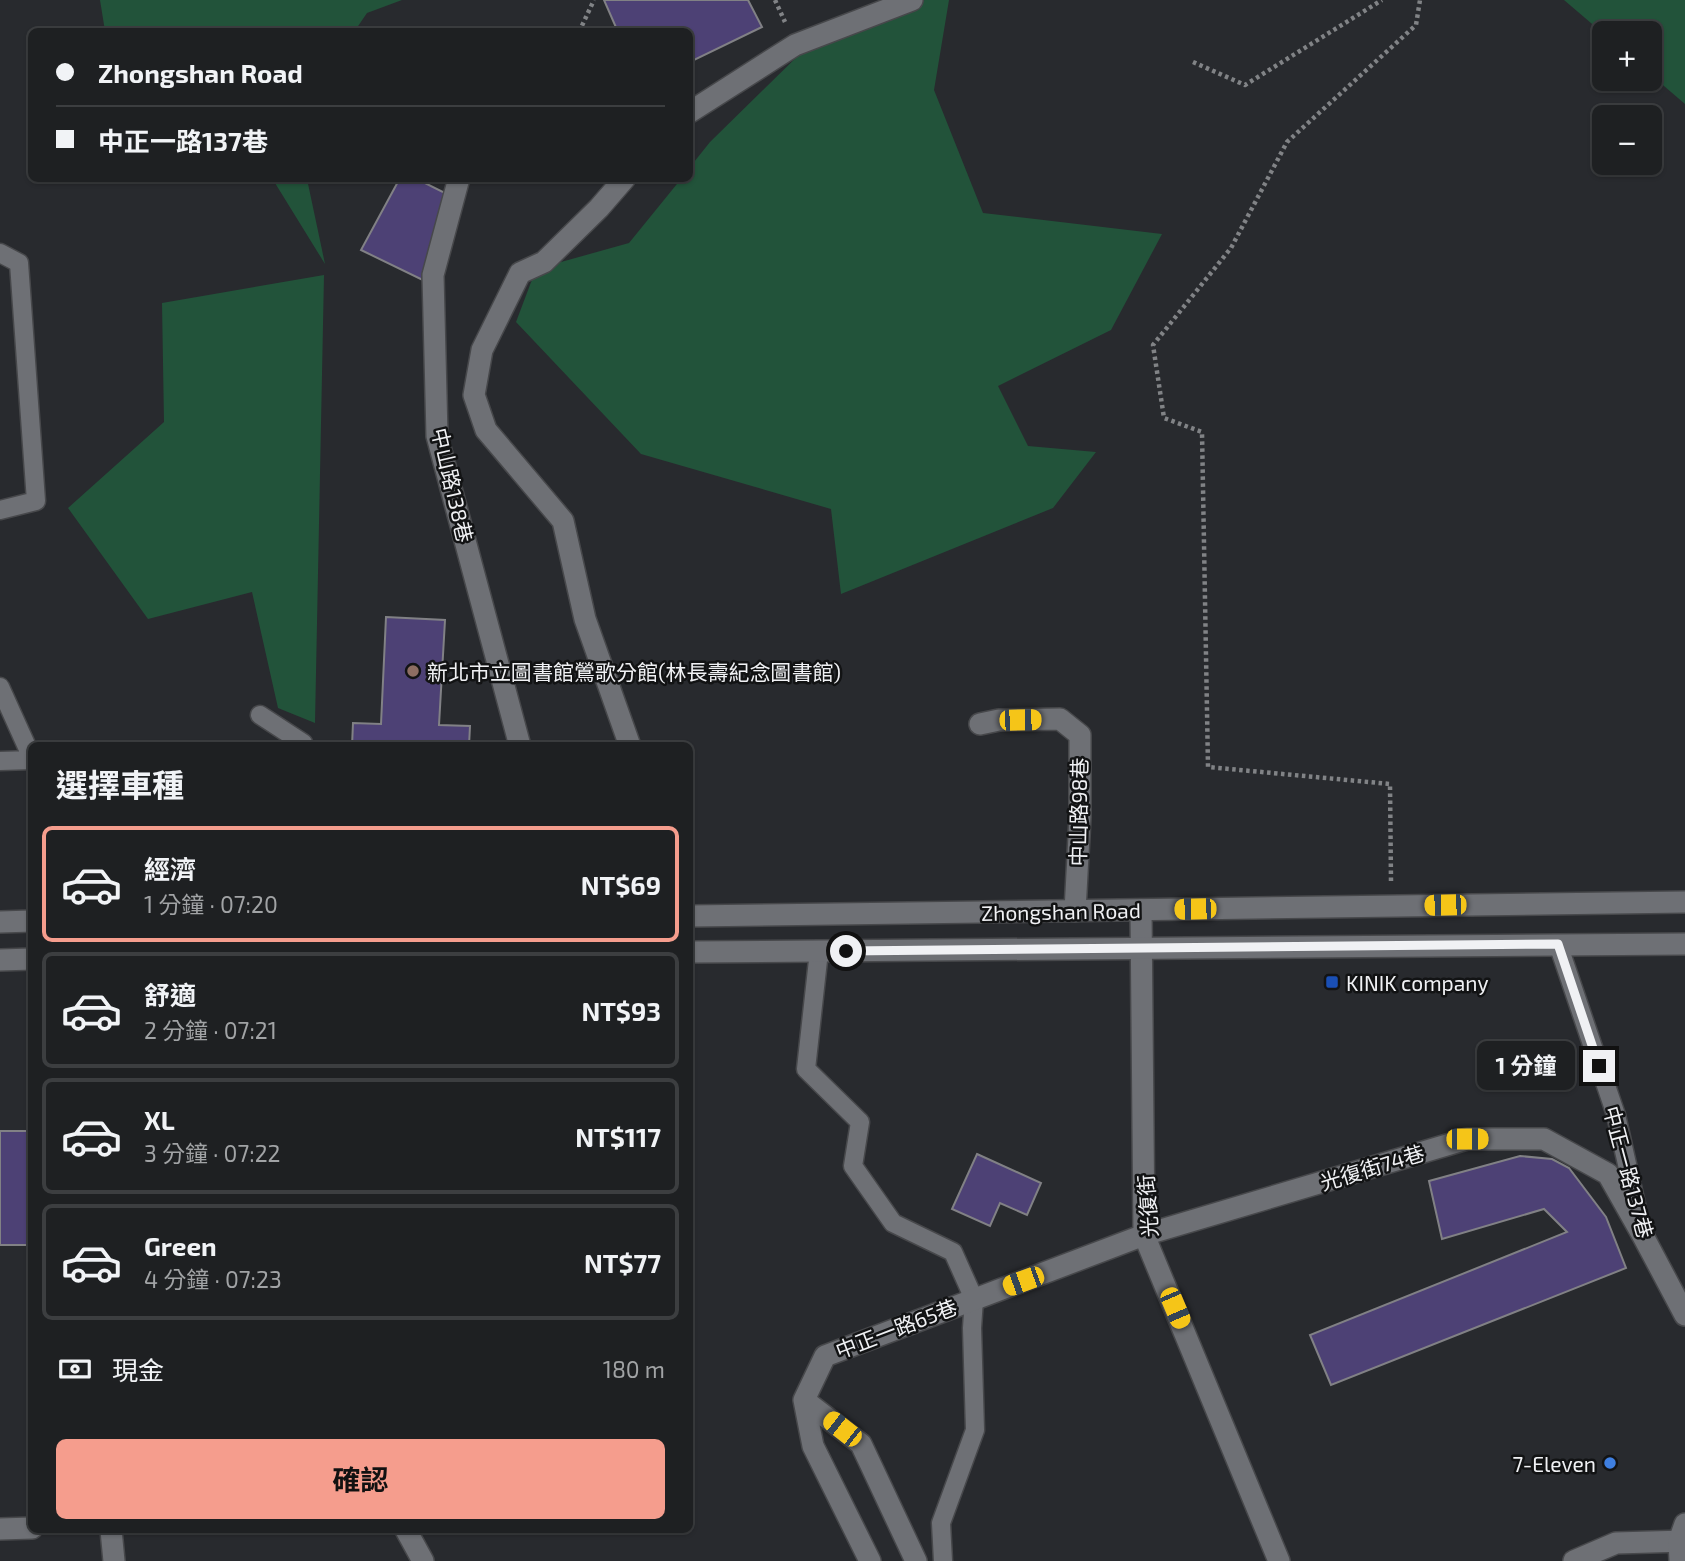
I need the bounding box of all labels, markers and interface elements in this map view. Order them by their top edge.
map controls [1592,21,1662,175]
button: + [1592,21,1662,91]
text: Zhongshan Road [98,57,303,88]
button: − [1592,105,1662,175]
text: 中正一路137巷 [98,125,268,156]
street label: 中山路138巷 [428,425,478,545]
place label: 新北市立圖書館鶯歌分館(林長壽紀念圖書館) [427,659,841,684]
marker: 新北市立圖書館鶯歌分館(林長壽紀念圖書館) [405,663,421,679]
car [999,709,1042,731]
street label: 中山路98巷 [1065,757,1091,867]
text: 選擇車種 [56,765,184,803]
icon: car [60,853,123,916]
text: 經濟 [144,853,196,884]
text: NT$69 [581,869,661,900]
text: 1 分鐘 · 07:20 [144,890,278,918]
car [1424,894,1467,916]
street label: Zhongshan Road [981,897,1141,925]
car [1174,898,1217,920]
route start [830,935,862,967]
place label: KINIK company [1346,970,1489,995]
marker: KINIK company [1324,974,1340,990]
icon: car [60,979,123,1042]
text: 舒適 [144,979,196,1010]
text: NT$93 [581,995,661,1026]
text: 2 分鐘 · 07:21 [144,1016,277,1044]
callout: 1 分鐘 [1476,1042,1574,1090]
route end [1583,1050,1615,1082]
text: 1 分鐘 [1496,1051,1556,1079]
street label: 中正一路137巷 [1599,1103,1659,1241]
text: XL [144,1104,175,1135]
icon: car [60,1105,123,1168]
text: NT$117 [575,1121,661,1152]
car [1447,1129,1489,1150]
text: 3 分鐘 · 07:22 [144,1139,281,1167]
street label: 光復街74巷 [1317,1139,1427,1195]
street label: 光復街 [1132,1174,1162,1238]
text: Green [144,1230,217,1261]
icon: car [60,1231,123,1294]
text: NT$77 [584,1247,661,1278]
car [1000,1264,1047,1298]
text: 4 分鐘 · 07:23 [144,1265,282,1293]
car [1158,1285,1193,1331]
street label: 中正一路65巷 [832,1293,960,1363]
icon: cash [56,1350,94,1388]
text: 現金 [112,1354,164,1385]
text: 180 m [603,1355,665,1383]
car [819,1408,866,1450]
button: 確認 [56,1439,665,1519]
place label: 7-Eleven [1513,1451,1596,1476]
marker: 7-Eleven [1602,1455,1618,1471]

